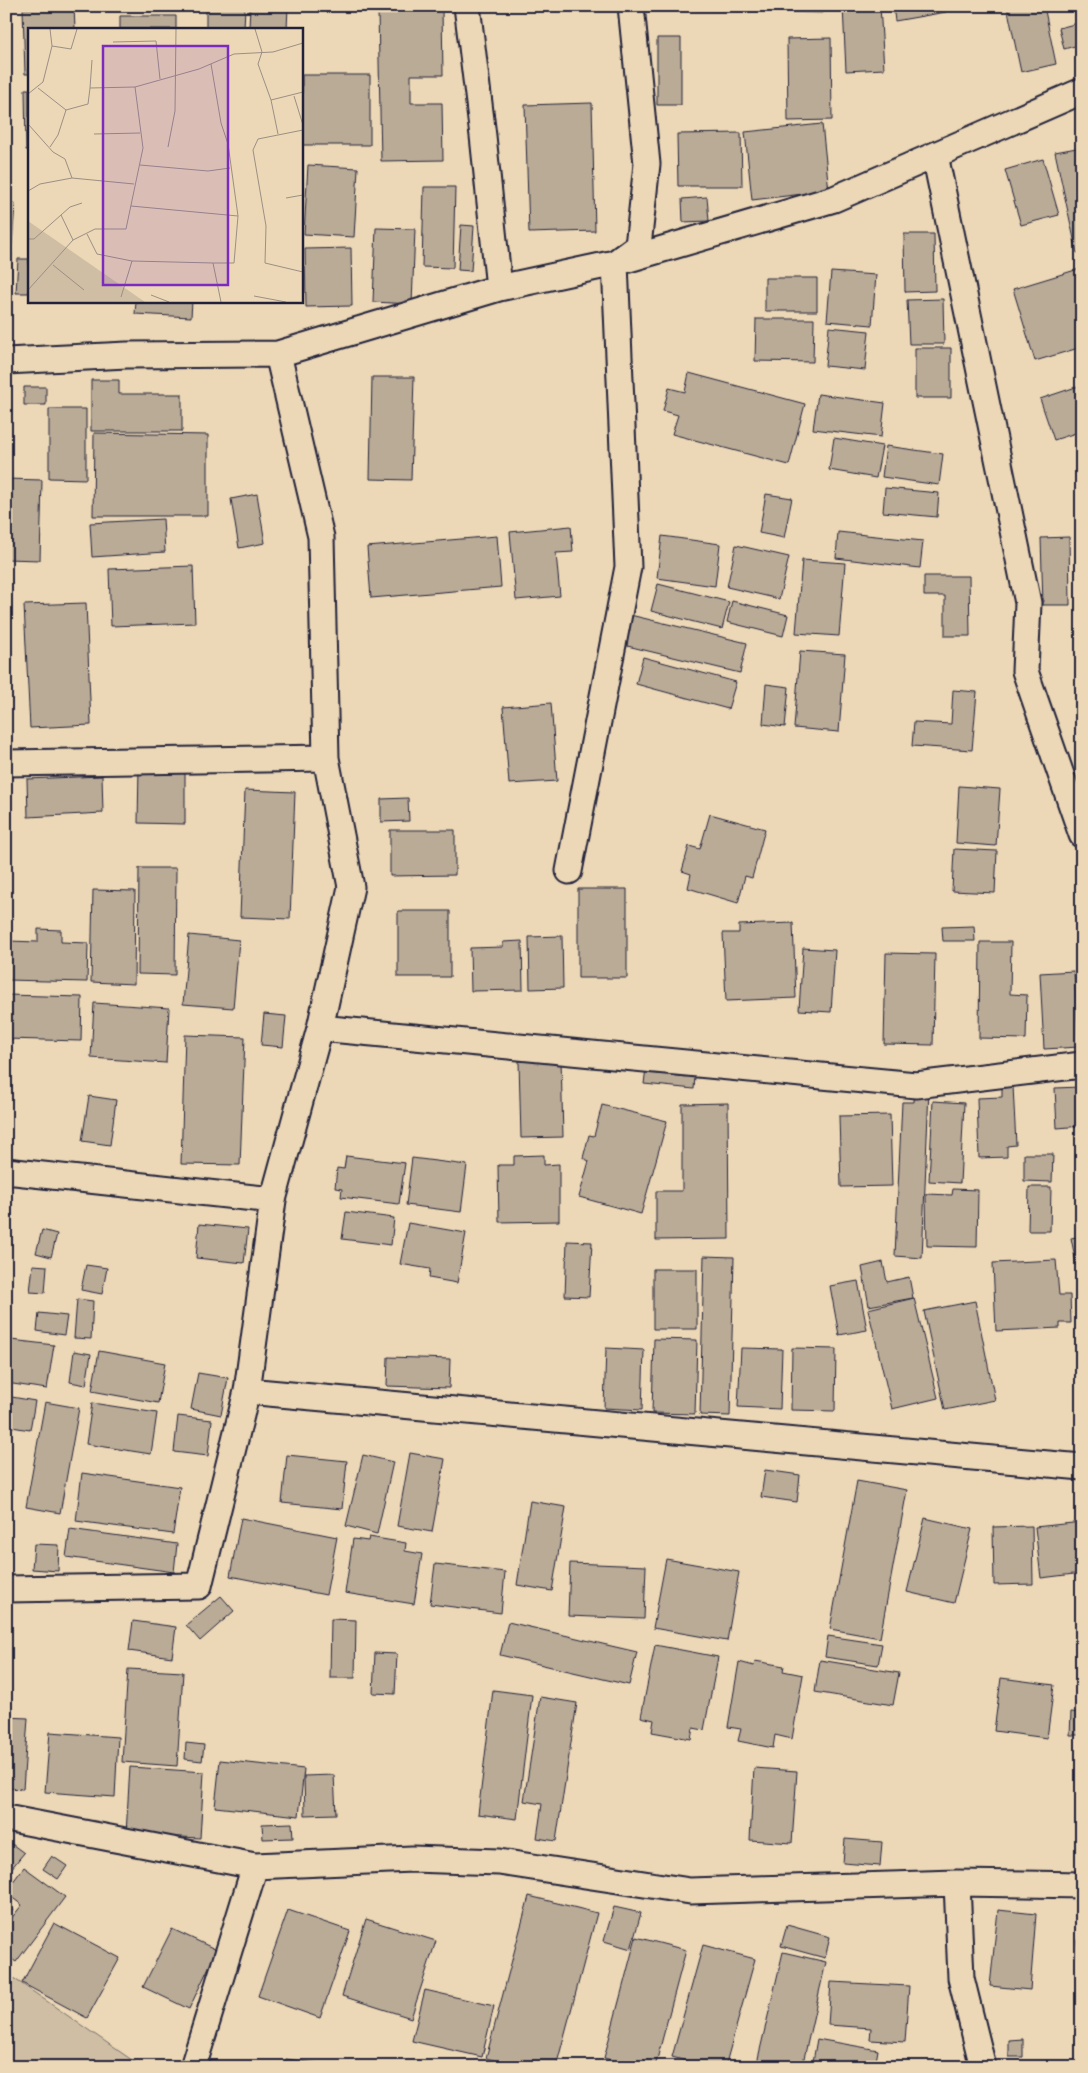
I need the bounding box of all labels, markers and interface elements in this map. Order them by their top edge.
inset map [28,28,302,302]

